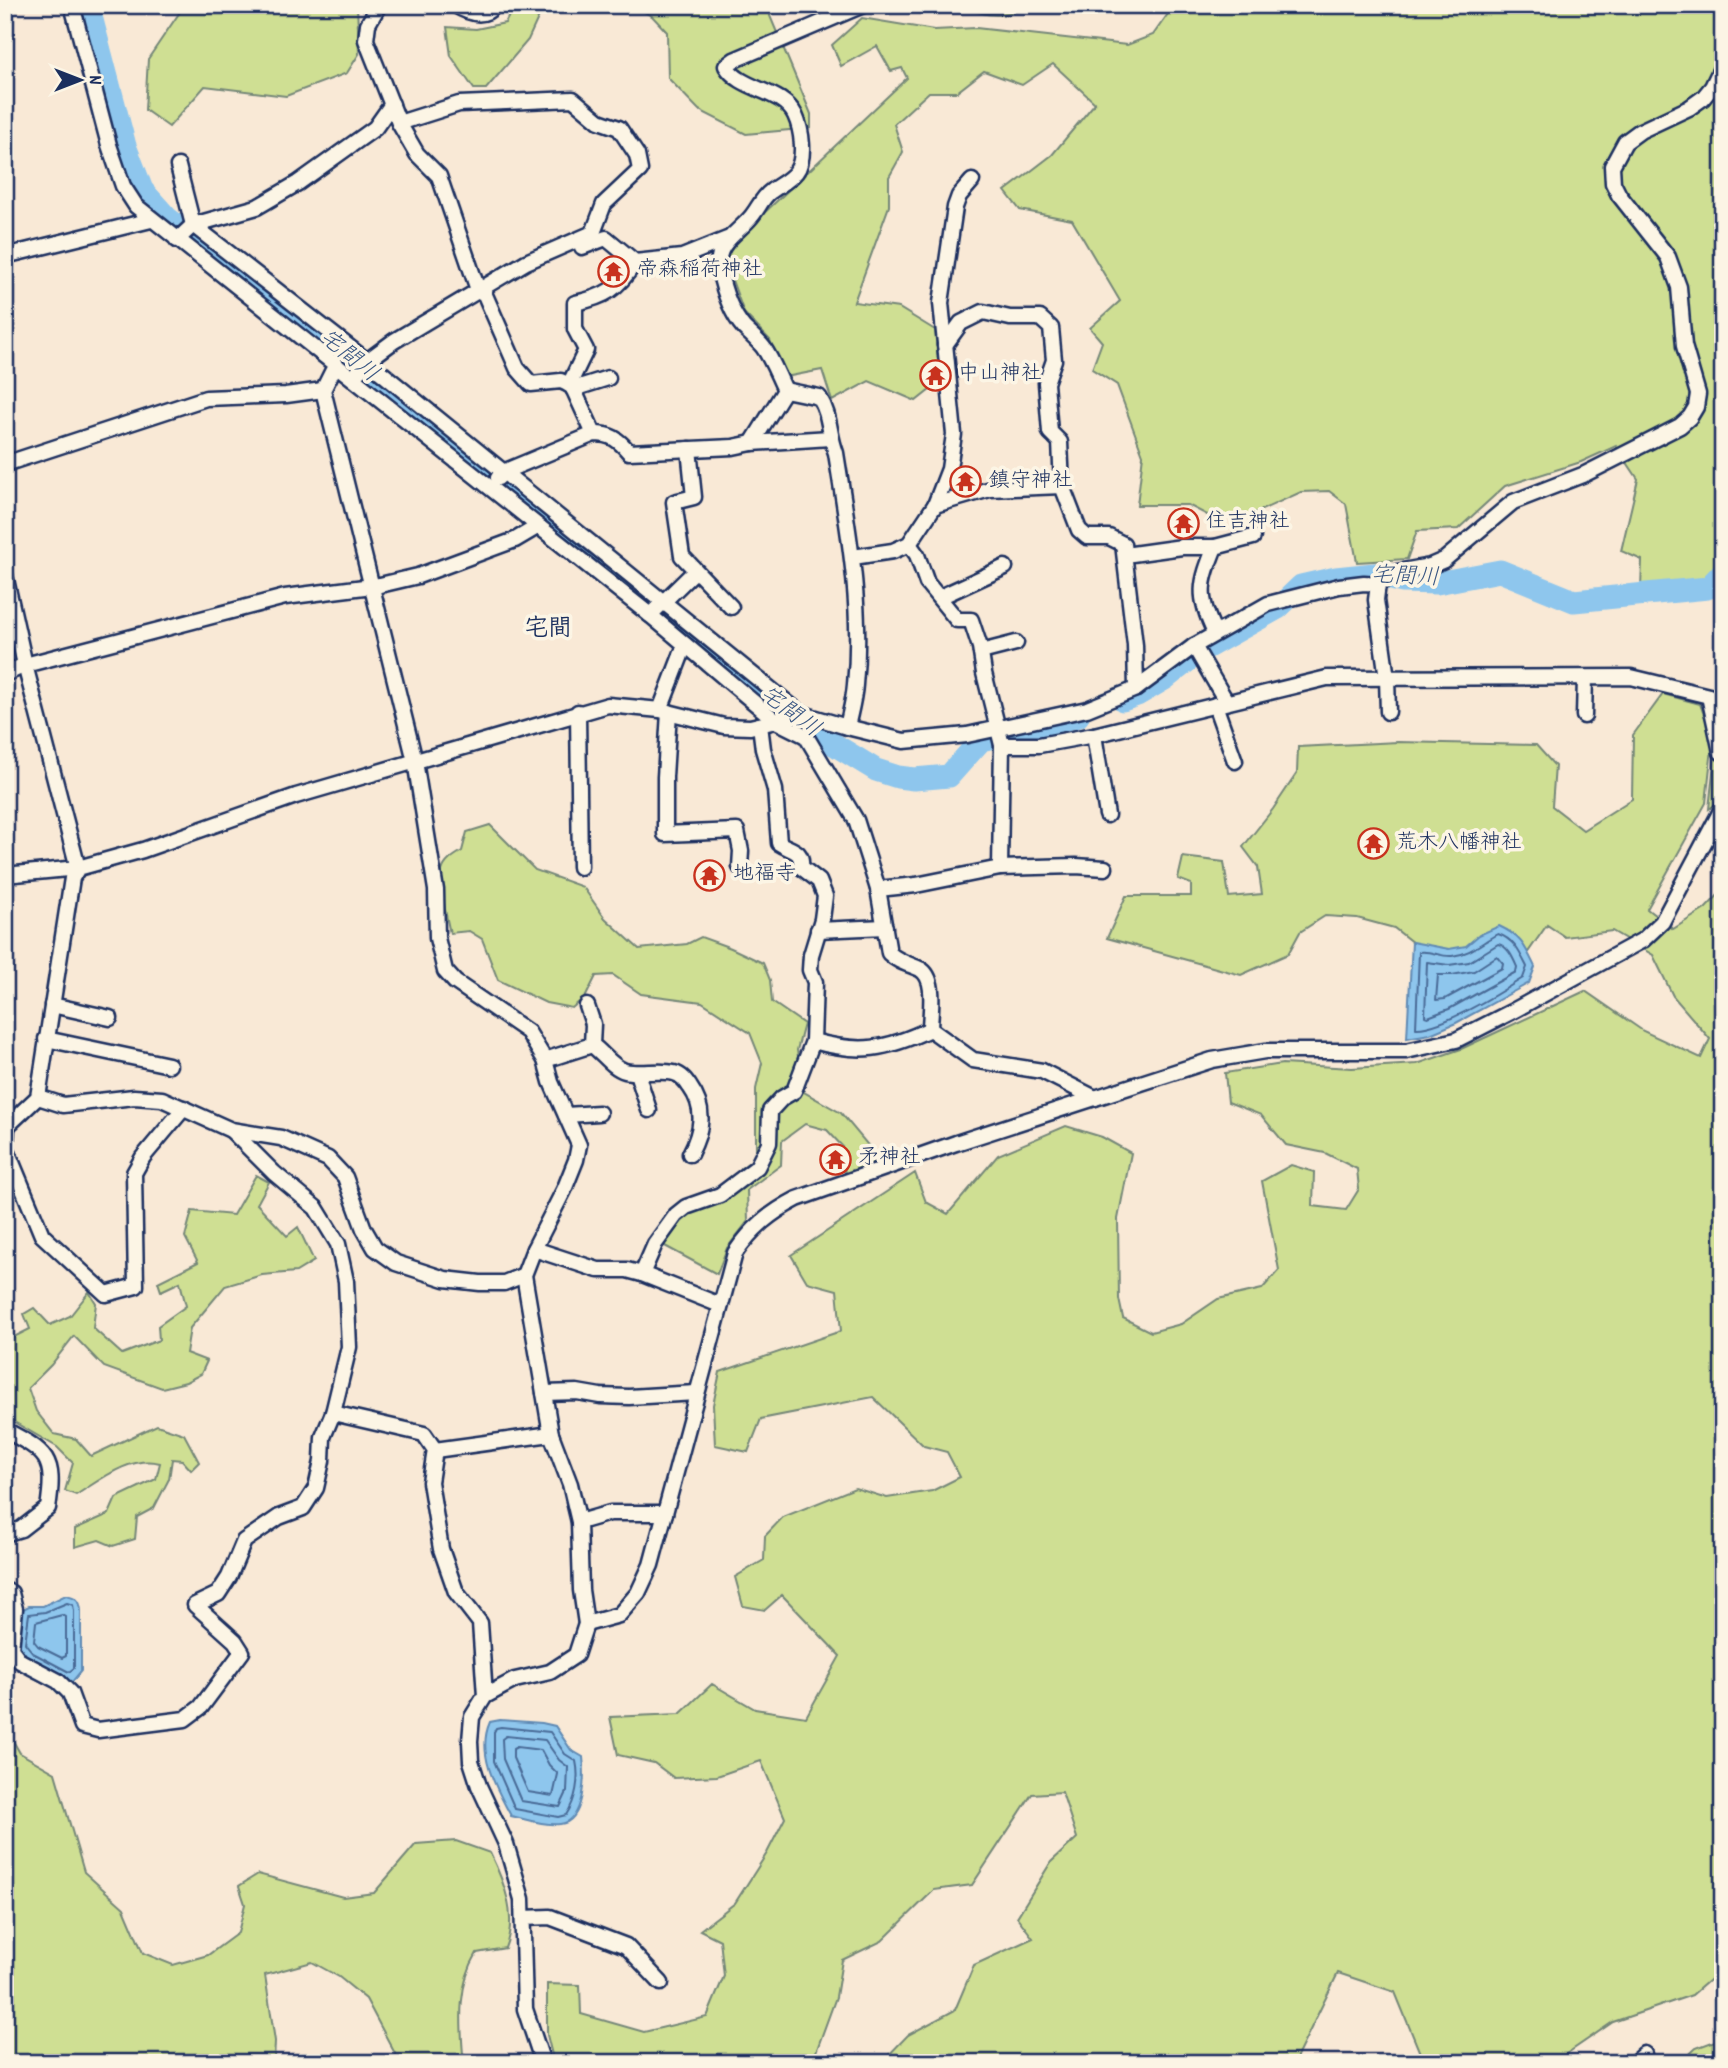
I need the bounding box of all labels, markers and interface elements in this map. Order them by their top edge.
north arrow [46,46,116,116]
text: N [80,75,107,85]
temple icon: 帝森稲荷神社 [597,254,631,288]
place label: 帝森稲荷神社 [637,256,763,286]
water label: 宅間川 [311,322,385,392]
temple icon: 中山神社 [918,358,952,392]
place label: 中山神社 [958,360,1042,390]
temple icon: 鎮守神社 [949,465,983,499]
place label: 鎮守神社 [989,467,1073,497]
temple icon: 住吉神社 [1166,506,1200,540]
place label: 住吉神社 [1206,508,1290,538]
water label: 宅間川 [1370,560,1440,596]
district label: 宅間 [524,613,572,647]
water label: 宅間川 [751,679,827,747]
temple icon: 荒木八幡神社 [1356,827,1390,861]
place label: 荒木八幡神社 [1396,829,1522,859]
temple icon: 地福寺 [693,858,727,892]
place label: 地福寺 [733,860,796,890]
temple icon: 矛神社 [818,1142,852,1176]
place label: 矛神社 [858,1144,921,1174]

